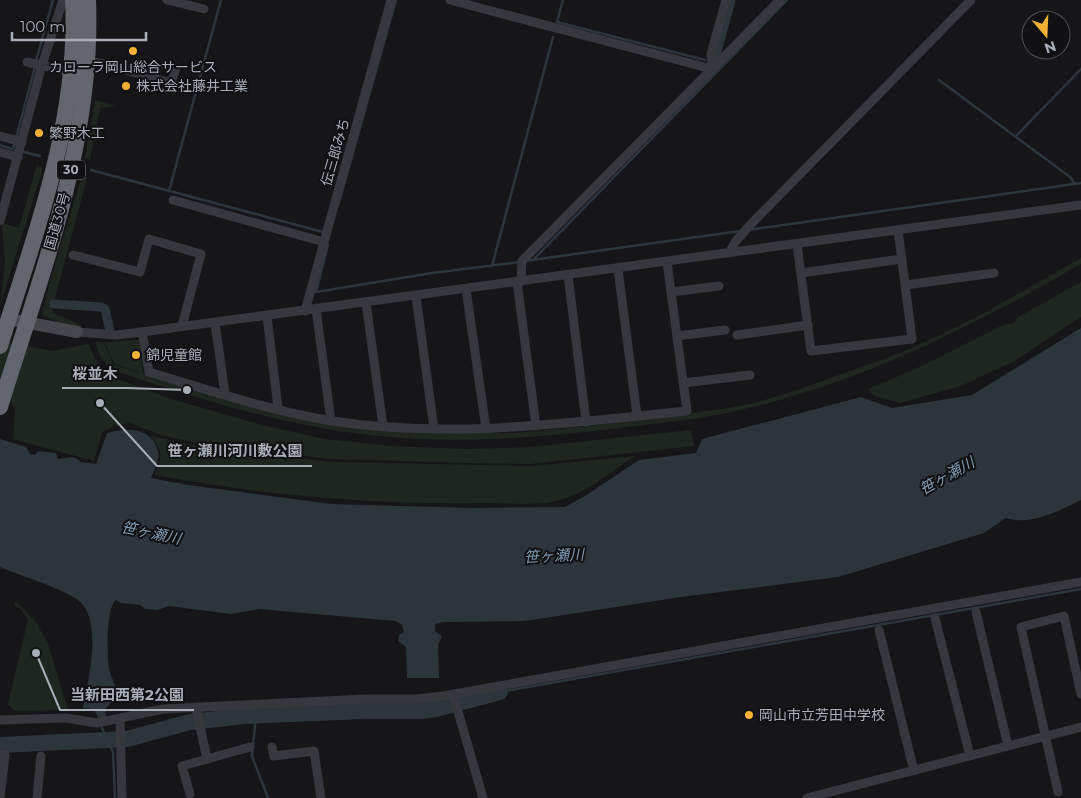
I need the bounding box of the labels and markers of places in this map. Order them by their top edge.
marker: カローラ岡山総合サービス [127,45,139,57]
place label: カローラ岡山総合サービス [49,58,217,76]
place label: 株式会社藤井工業 [136,77,248,95]
marker: 株式会社藤井工業 [120,80,132,92]
place label: 繁野木工 [49,124,105,142]
marker: 繁野木工 [33,127,45,139]
place label: 錦児童館 [146,346,202,364]
marker: 錦児童館 [130,349,142,361]
callout: 桜並木 [62,358,127,388]
callout: 笹ヶ瀬川河川敷公園 [157,436,312,466]
callout: 当新田西第2公園 [60,680,194,710]
place label: 岡山市立芳田中学校 [759,706,885,724]
marker: 岡山市立芳田中学校 [743,709,755,721]

